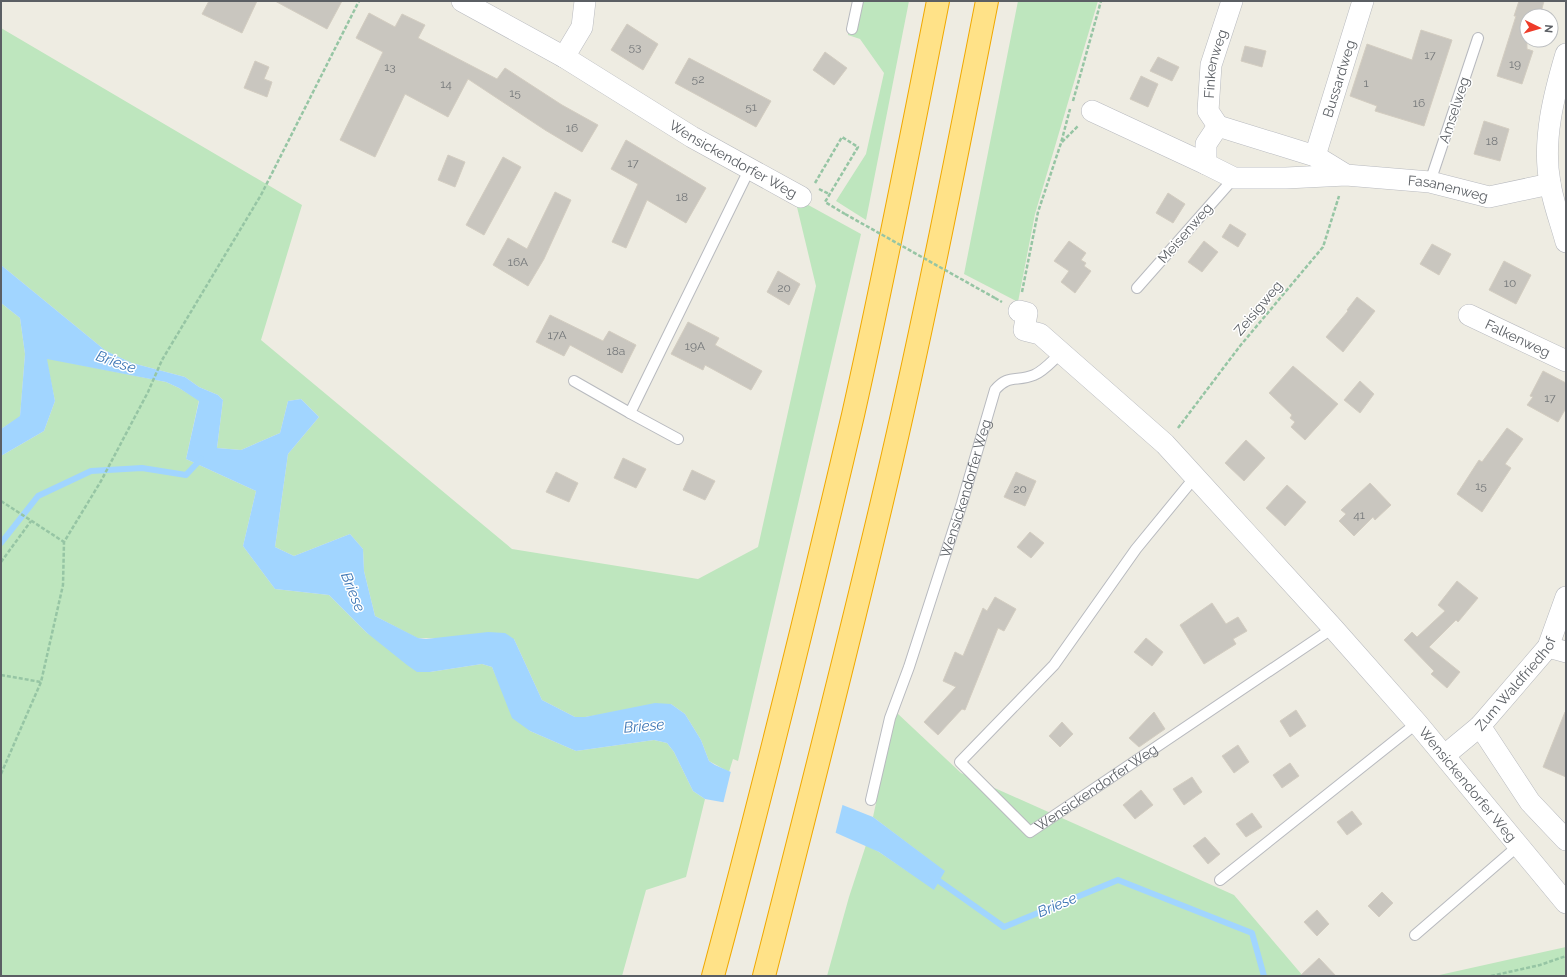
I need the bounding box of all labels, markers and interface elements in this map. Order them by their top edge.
north arrow [1519,8,1559,48]
text: N [1542,24,1555,34]
street label: Finkenweg [1201,27,1230,99]
street label: Bussardweg [1319,38,1358,119]
house number: 53 [629,40,641,54]
house number: 17 [1424,48,1436,62]
house number: 19 [1509,57,1521,71]
house number: 13 [384,60,396,74]
house number: 52 [692,72,704,86]
street label: Amselweg [1436,75,1472,145]
house number: 1 [1363,76,1369,90]
house number: 14 [440,77,452,91]
house number: 15 [509,86,521,100]
house number: 16 [1413,96,1425,110]
house number: 51 [745,100,757,114]
street label: Wensickendorfer Weg [666,117,800,201]
house number: 16 [566,121,578,135]
house number: 18 [1486,134,1498,148]
house number: 17 [627,156,639,170]
street label: Fasanenweg [1407,172,1490,204]
house number: 18 [676,190,688,204]
street label: Meisenweg [1155,200,1215,266]
house number: 16A [508,255,528,269]
house number: 10 [1504,276,1516,290]
street label: Zeisigweg [1231,277,1285,339]
house number: 20 [777,281,791,295]
street label: Falkenweg [1483,316,1553,360]
house number: 17A [547,328,567,342]
house number: 19A [685,339,705,353]
house number: 18a [607,344,625,358]
water label: Briese [94,347,138,377]
house number: 17 [1544,391,1556,405]
street label: Wensickendorfer Weg [937,417,994,560]
house number: 15 [1475,479,1487,493]
house number: 20 [1013,482,1027,496]
house number: 41 [1353,508,1365,522]
water label: Briese [337,570,369,614]
street label: Zum Waldfriedhof [1472,634,1559,734]
water label: Briese [623,715,665,737]
street label: Wensickendorfer Weg [1416,724,1520,845]
street label: Wensickendorfer Weg [1032,741,1160,834]
water label: Briese [1035,889,1079,921]

